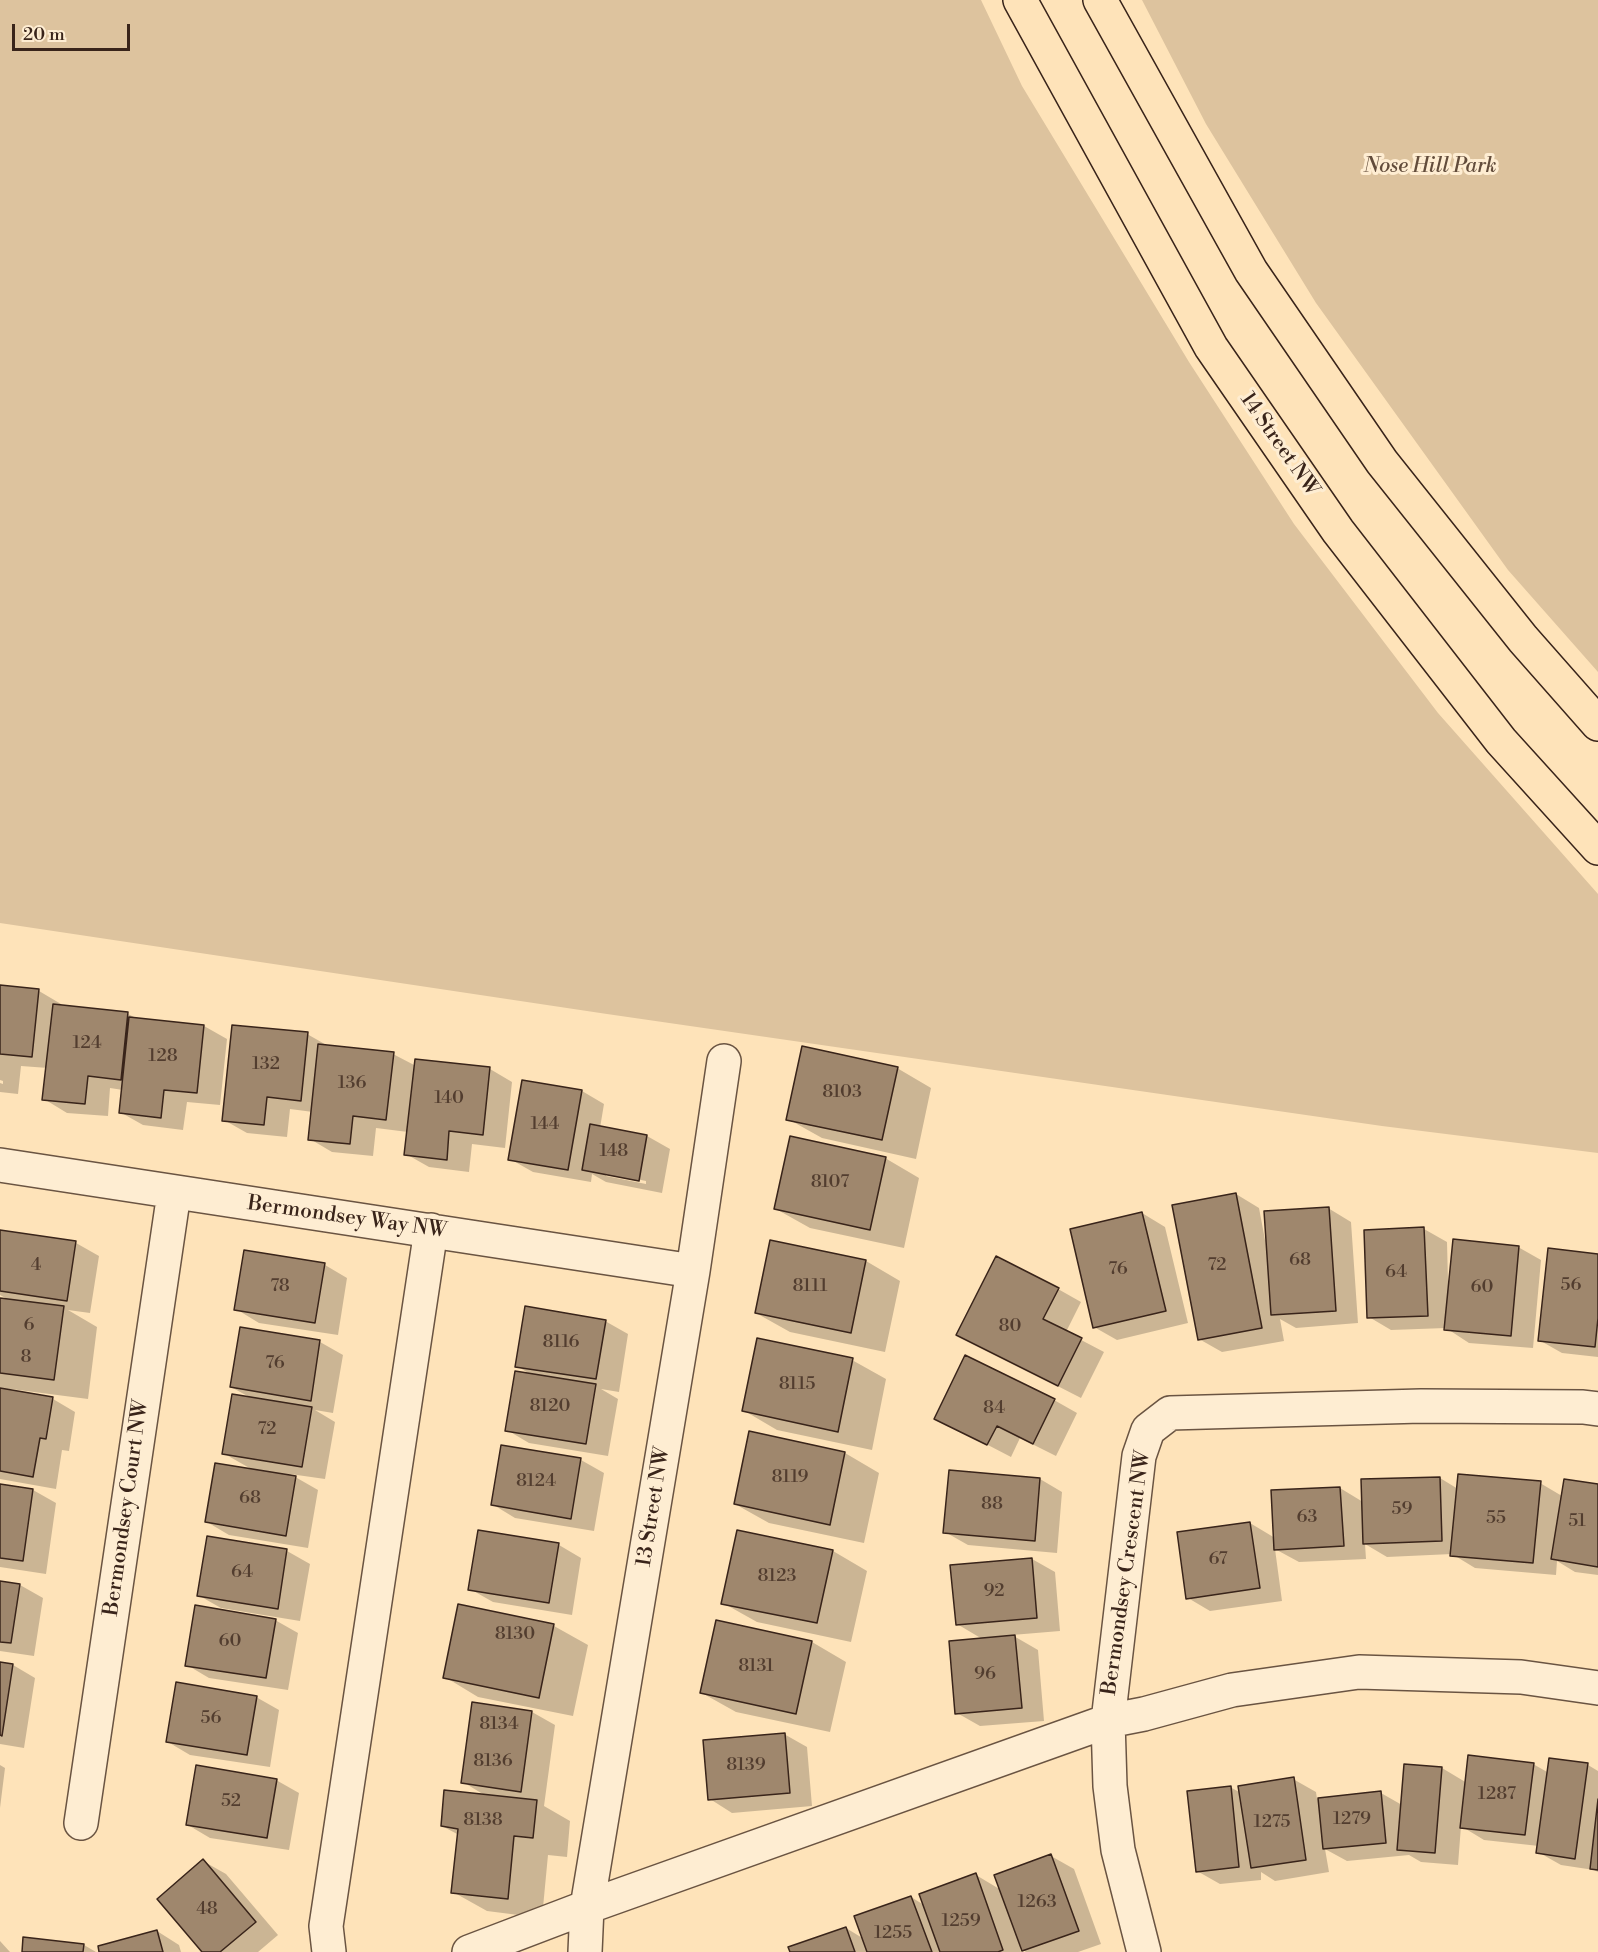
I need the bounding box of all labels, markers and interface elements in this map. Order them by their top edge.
scale bar [15,12,134,50]
text: 20 m [23,23,65,46]
park label: Nose Hill Park [1364,154,1496,180]
street label: 14 Street NW [1234,388,1324,502]
house number: 124 [72,1033,102,1055]
house number: 128 [148,1046,178,1068]
house number: 132 [252,1054,280,1076]
house number: 136 [338,1073,366,1095]
house number: 8103 [822,1082,862,1104]
house number: 140 [434,1088,464,1110]
house number: 144 [531,1114,559,1136]
house number: 148 [600,1141,628,1163]
house number: 8107 [811,1172,849,1194]
street label: Bermondsey Way NW [246,1192,448,1244]
house number: 68 [1289,1250,1311,1272]
house number: 4 [31,1255,41,1277]
house number: 72 [1207,1255,1227,1277]
house number: 76 [1108,1259,1128,1281]
house number: 64 [1385,1262,1407,1284]
house number: 56 [1561,1275,1581,1297]
house number: 78 [270,1276,290,1298]
house number: 8111 [792,1276,828,1298]
house number: 60 [1471,1277,1493,1299]
house number: 6 [24,1315,34,1337]
house number: 80 [999,1316,1021,1338]
house number: 8116 [542,1332,580,1354]
house number: 8 [20,1347,32,1369]
house number: 76 [265,1353,285,1375]
house number: 8115 [779,1374,815,1396]
house number: 8120 [530,1396,570,1418]
street label: Bermondsey Court NW [99,1398,155,1618]
house number: 84 [983,1398,1005,1420]
house number: 72 [257,1419,277,1441]
street label: 13 Street NW [632,1445,676,1569]
street label: Bermondsey Crescent NW [1097,1449,1157,1697]
house number: 8119 [771,1467,809,1489]
house number: 8124 [516,1471,556,1493]
house number: 68 [239,1488,261,1510]
house number: 88 [981,1494,1003,1516]
house number: 59 [1392,1499,1412,1521]
house number: 63 [1297,1507,1317,1529]
house number: 55 [1486,1508,1506,1530]
house number: 51 [1568,1511,1586,1533]
house number: 67 [1208,1549,1228,1571]
house number: 64 [231,1562,253,1584]
house number: 8123 [758,1566,796,1588]
house number: 92 [983,1581,1005,1603]
house number: 8130 [495,1624,535,1646]
house number: 60 [219,1631,241,1653]
house number: 8131 [738,1656,774,1678]
house number: 96 [974,1664,996,1686]
house number: 56 [201,1708,221,1730]
house number: 8134 [479,1714,519,1736]
house number: 8136 [473,1751,513,1773]
house number: 8139 [726,1755,766,1777]
house number: 1287 [1478,1784,1516,1806]
house number: 52 [221,1791,241,1813]
house number: 1279 [1333,1809,1371,1831]
house number: 8138 [463,1810,503,1832]
house number: 1275 [1254,1812,1290,1834]
house number: 1263 [1017,1892,1057,1914]
house number: 48 [196,1899,218,1921]
house number: 1259 [941,1911,981,1933]
house number: 1255 [874,1923,912,1945]

